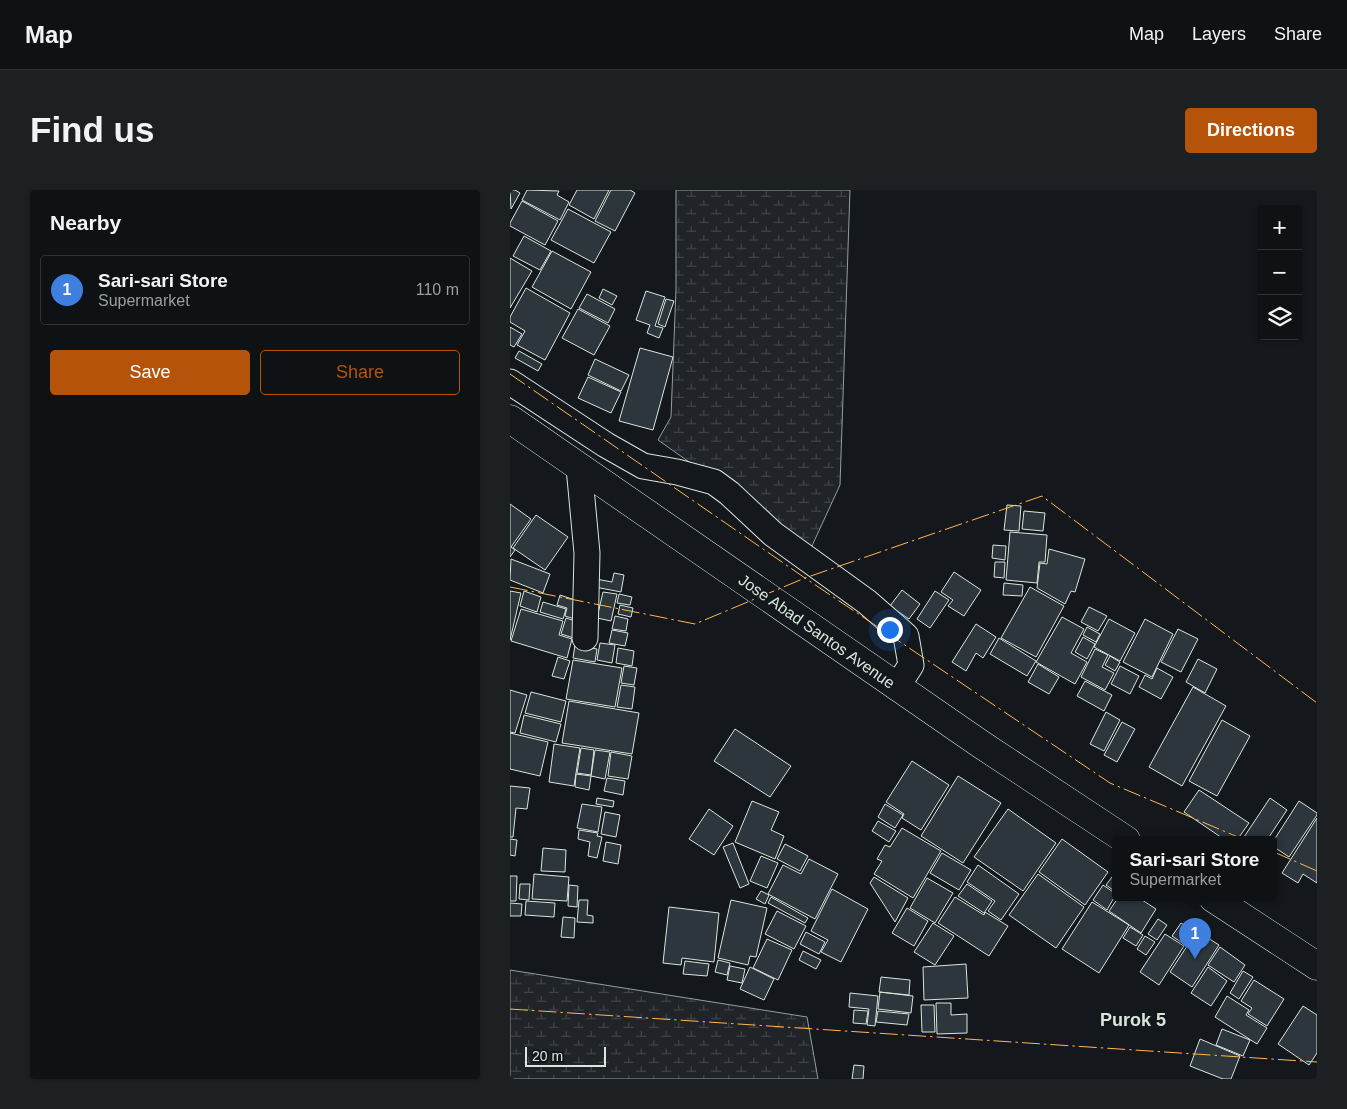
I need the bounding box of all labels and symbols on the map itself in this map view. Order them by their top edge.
street label: Jose Abad Santos Avenue [735,571,898,692]
your location [877,617,903,643]
pin: 1 [1179,918,1211,959]
district label: Purok 5 [1100,1010,1166,1030]
scale bar [525,1044,606,1067]

